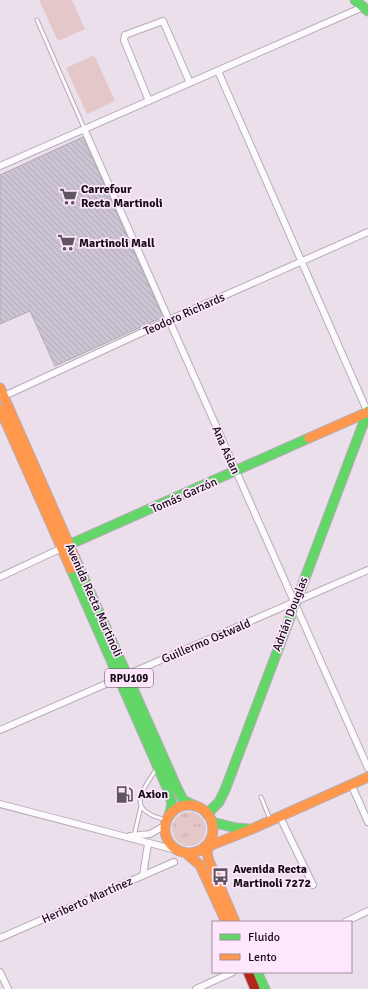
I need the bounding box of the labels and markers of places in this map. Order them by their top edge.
place label: Carrefour Recta Martinoli [81,182,163,211]
supermarket icon: Carrefour Recta Martinoli [58,186,78,206]
supermarket icon: Martinoli Mall [56,233,76,253]
place label: Martinoli Mall [79,236,155,251]
fuel station icon: Axion [115,784,135,804]
place label: Axion [138,787,168,802]
place label: Avenida Recta Martinoli 7272 [233,862,311,891]
bus stop icon: Avenida Recta Martinoli 7272 [210,866,230,886]

